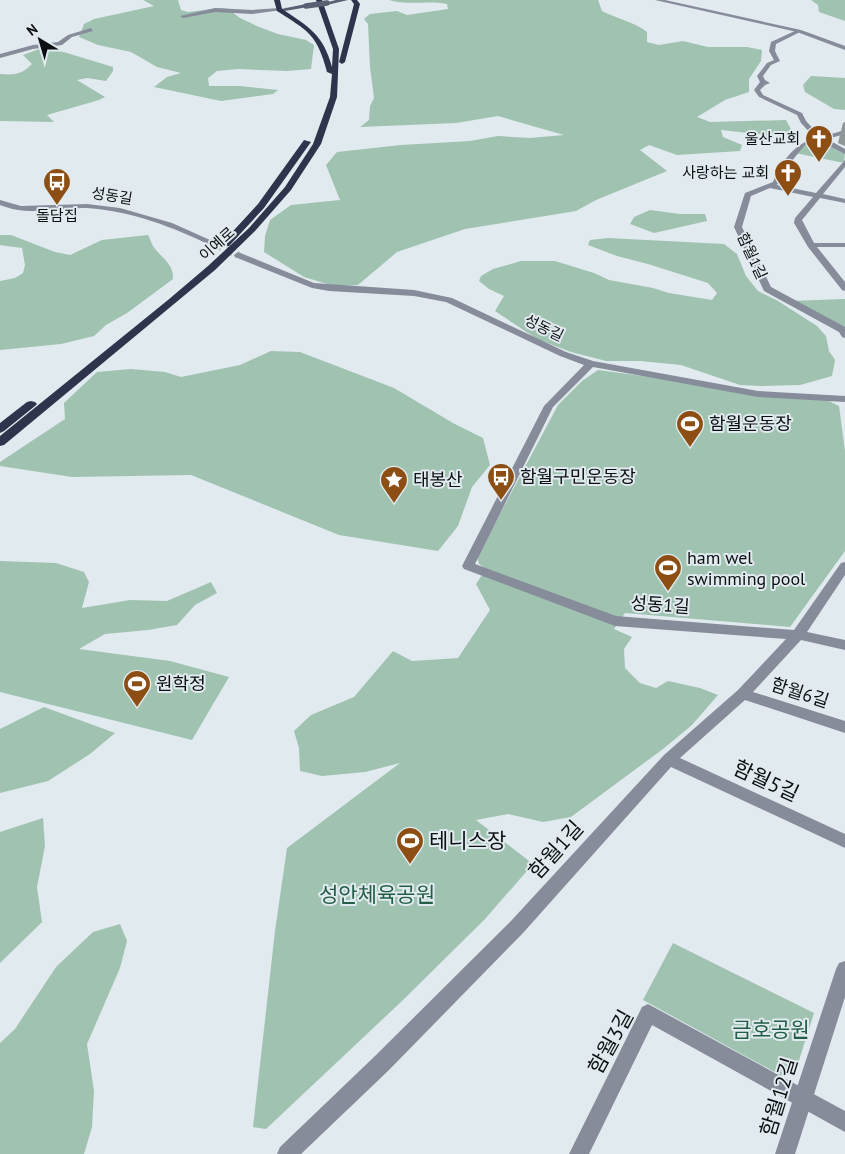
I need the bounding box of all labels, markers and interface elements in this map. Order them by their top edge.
north arrow [15,15,65,65]
text: N [23,20,41,40]
church icon: 울산교회 [804,124,834,163]
place label: 울산교회 [745,129,800,148]
church icon: 사랑하는 교회 [773,158,803,197]
place label: 사랑하는 교회 [682,163,769,182]
bus stop icon: 돌담집 [42,167,72,206]
street label: 성동길 [90,183,134,208]
place label: 돌담집 [36,206,78,225]
street label: 이예로 [195,223,238,265]
street label: 함월1길 [733,229,772,282]
street label: 성동길 [521,310,567,345]
sports icon: 함월운동장 [675,409,705,448]
place label: 함월운동장 [709,412,792,435]
bus stop icon: 함월구민운동장 [486,462,516,501]
place icon: 태봉산 [379,465,409,504]
place label: 함월구민운동장 [520,465,636,488]
place label: 태봉산 [413,468,463,491]
place label: ham wel swimming pool [687,546,806,590]
sports icon: ham wel swimming pool [653,553,683,592]
street label: 성동1길 [630,591,691,618]
sports icon: 원학정 [122,669,152,708]
place label: 원학정 [156,672,206,695]
street label: 함월6길 [768,672,832,713]
street label: 함월5길 [729,754,803,807]
street label: 함월1길 [522,815,589,884]
sports icon: 테니스장 [395,826,425,865]
place label: 테니스장 [429,827,506,854]
park label: 성안체육공원 [319,881,435,908]
street label: 함월3길 [582,1005,639,1079]
park label: 금호공원 [732,1016,810,1043]
street label: 함월12길 [754,1054,803,1139]

